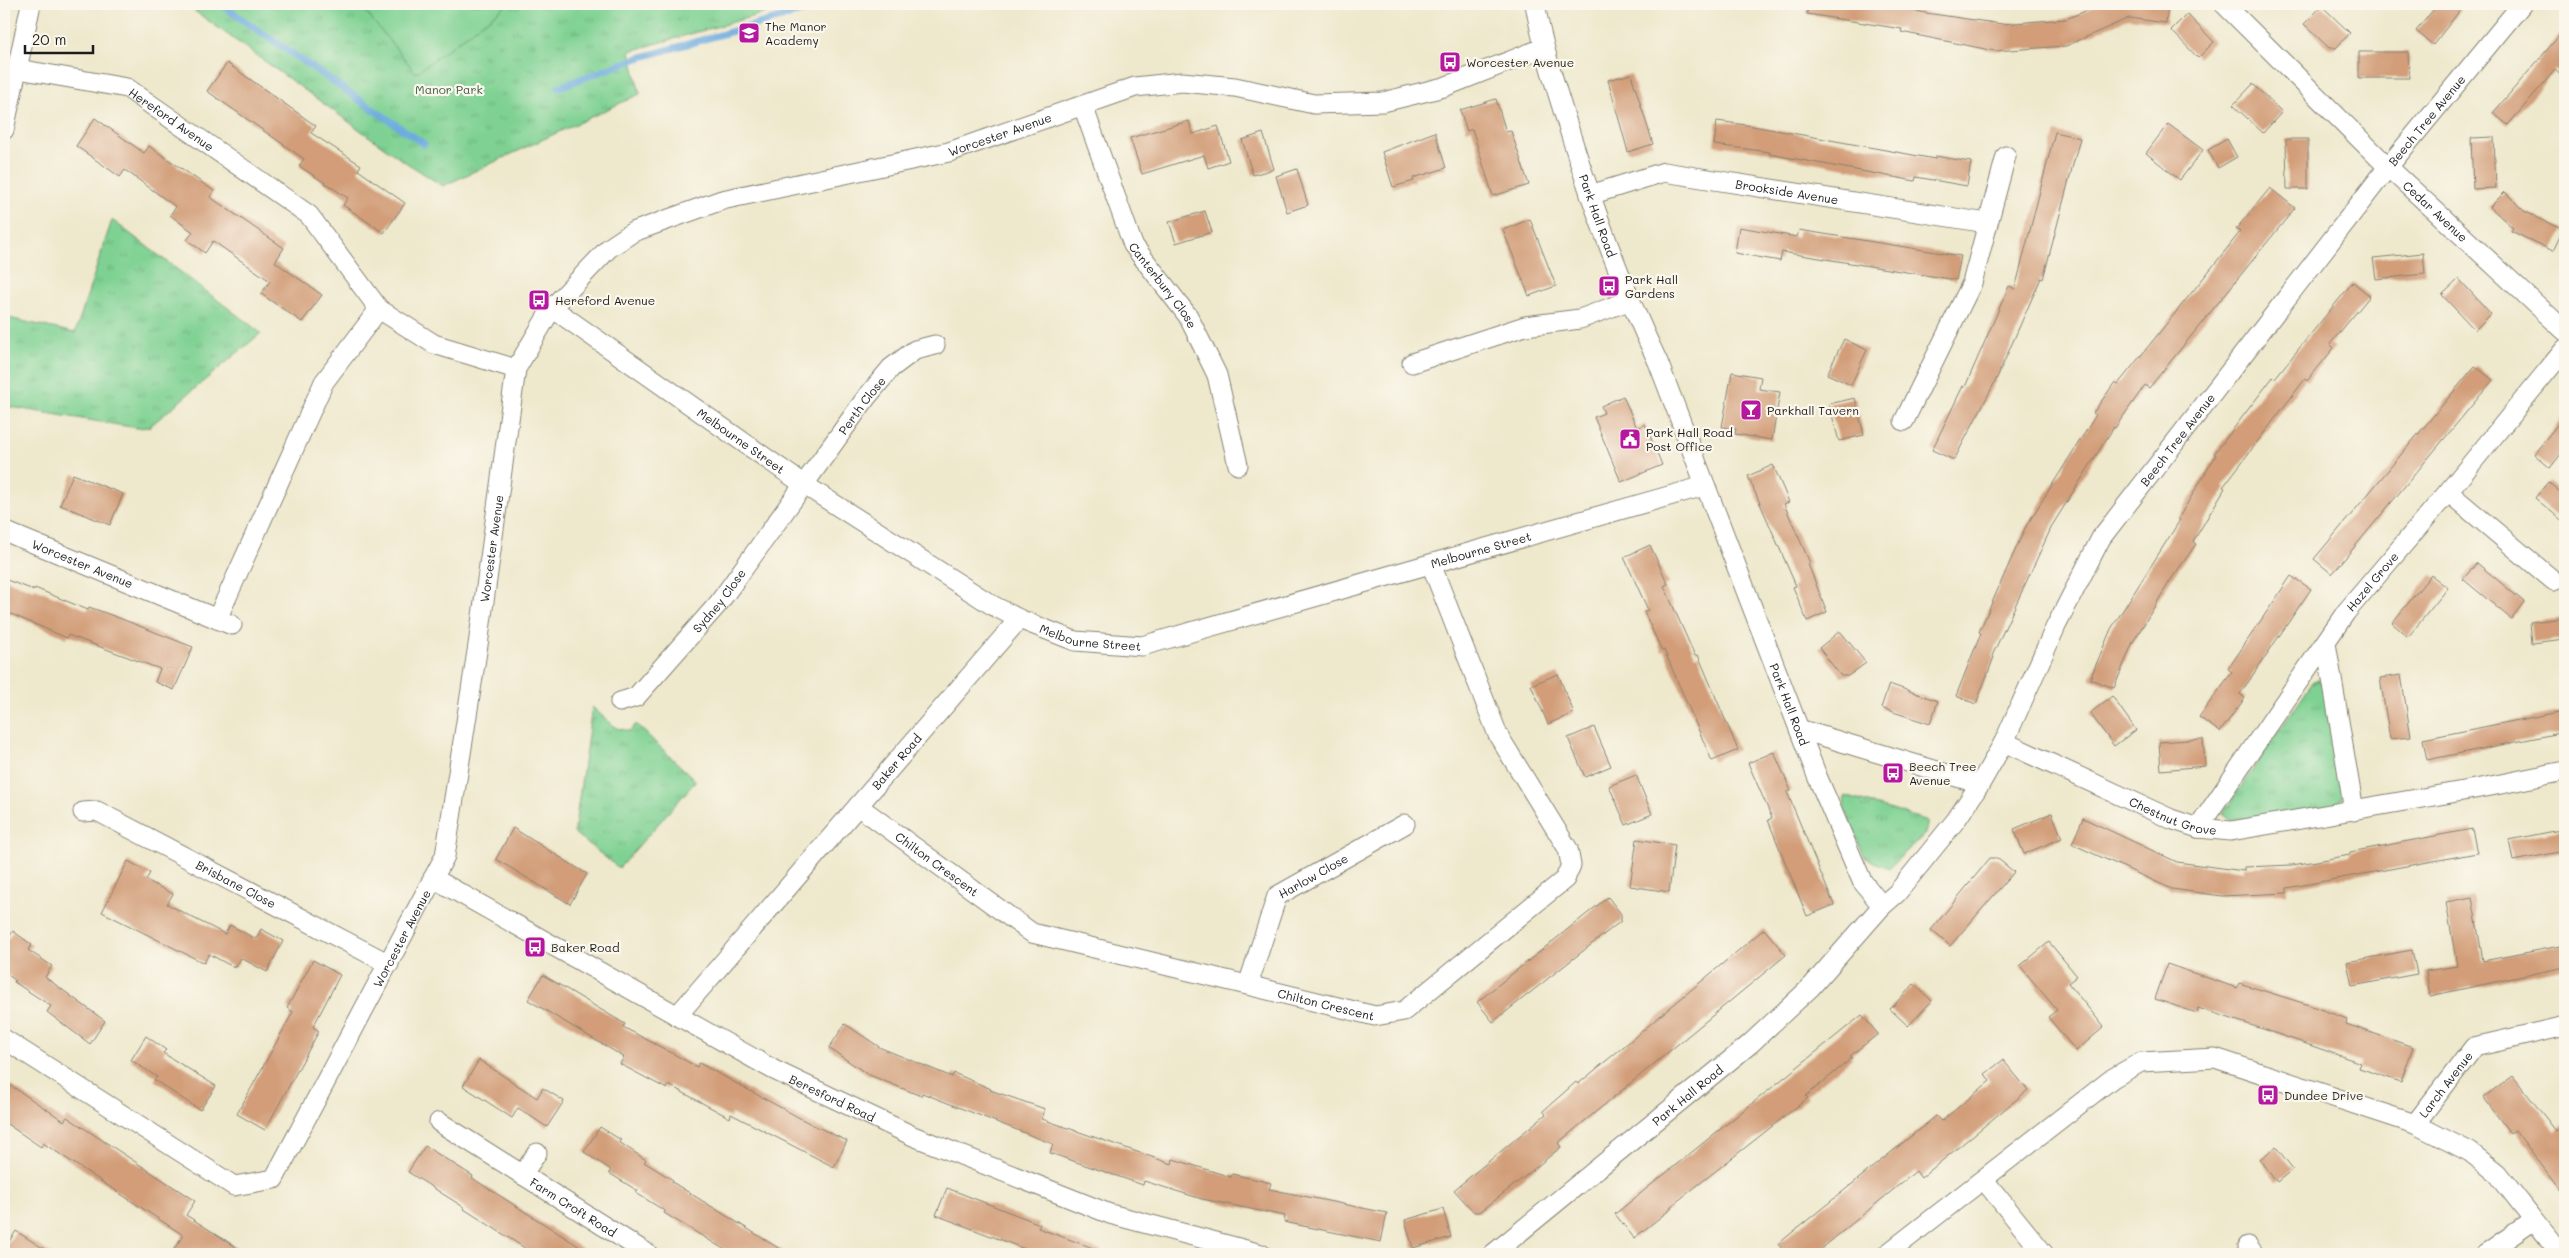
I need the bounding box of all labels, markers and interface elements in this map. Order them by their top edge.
place label: The Manor Academy [765,18,827,48]
school or university icon: The Manor Academy [737,21,761,45]
scale bar [25,22,92,54]
text: 20 m [32,29,66,49]
bus stop icon: Worcester Avenue [1438,50,1462,74]
place label: Worcester Avenue [1466,54,1574,70]
street label: Beech Tree Avenue [2384,71,2469,169]
park label: Manor Park [415,81,483,97]
street label: Hereford Avenue [126,84,217,154]
street label: Worcester Avenue [946,109,1053,160]
street label: Park Hall Road [1576,172,1620,260]
street label: Brookside Avenue [1734,175,1840,207]
street label: Cedar Avenue [2400,177,2471,245]
street label: Canterbury Close [1126,239,1201,331]
place label: Park Hall Gardens [1625,271,1678,301]
bus stop icon: Park Hall Gardens [1597,274,1621,298]
bus stop icon: Hereford Avenue [527,288,551,312]
place label: Hereford Avenue [555,292,655,308]
street label: Perth Close [835,373,889,437]
street label: Beech Tree Avenue [2136,390,2218,489]
bar icon: Parkhall Tavern [1739,398,1763,422]
place label: Parkhall Tavern [1767,402,1859,418]
street label: Melbourne Street [694,404,788,477]
place label: Park Hall Road Post Office [1646,424,1733,454]
public building icon: Park Hall Road Post Office [1618,427,1642,451]
street label: Worcester Avenue [476,494,507,603]
street label: Melbourne Street [1429,528,1533,571]
street label: Worcester Avenue [30,535,136,591]
street label: Hazel Grove [2342,548,2402,614]
street label: Sydney Close [689,565,749,636]
street label: Melbourne Street [1037,620,1142,654]
street label: Park Hall Road [1766,661,1813,748]
street label: Baker Road [868,730,925,793]
place label: Beech Tree Avenue [1909,758,1977,788]
bus stop icon: Beech Tree Avenue [1881,761,1905,785]
street label: Chestnut Grove [2127,793,2217,838]
street label: Chilton Crescent [892,828,982,900]
street label: Harlow Close [1275,850,1351,902]
street label: Brisbane Close [193,856,279,911]
street label: Worcester Avenue [369,887,434,990]
bus stop icon: Baker Road [523,935,547,959]
place label: Baker Road [551,939,620,955]
street label: Chilton Crescent [1276,985,1376,1024]
street label: Larch Avenue [2415,1048,2476,1121]
street label: Park Hall Road [1649,1061,1726,1129]
street label: Beresford Road [787,1070,878,1125]
bus stop icon: Dundee Drive [2256,1083,2280,1107]
place label: Dundee Drive [2284,1087,2363,1103]
street label: Farm Croft Road [527,1174,620,1240]

